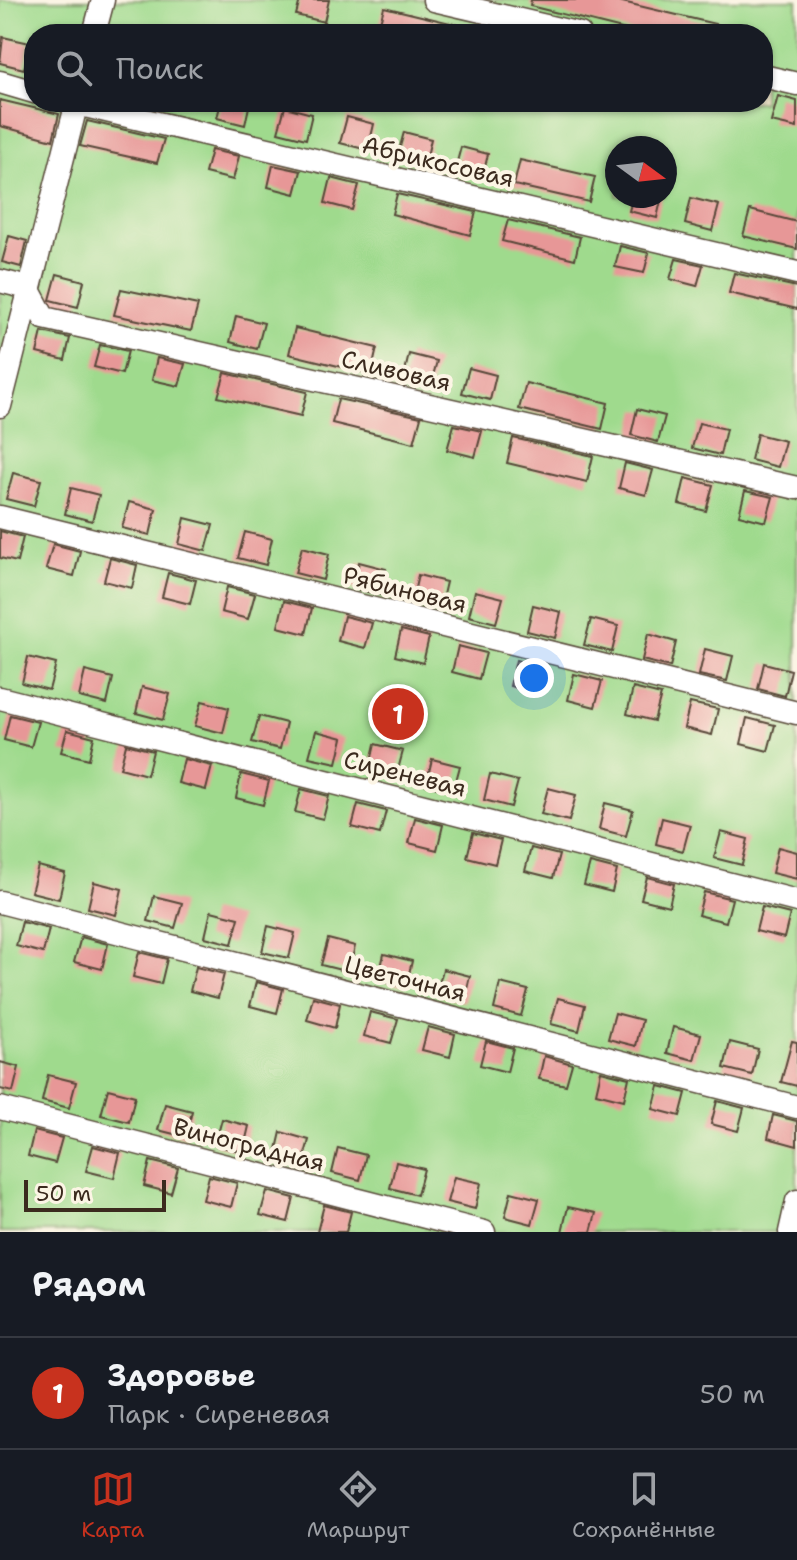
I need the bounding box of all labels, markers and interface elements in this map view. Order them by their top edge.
search box [24,24,773,112]
icon: search [52,46,96,90]
text: Поиск [116,48,204,89]
street label: Абрикосовая [359,129,517,195]
north arrow [605,136,677,208]
street label: Сливовая [338,343,454,399]
street label: Рябиновая [340,559,470,621]
your location [514,658,554,698]
pin: 1 [372,684,424,744]
street label: Сиреневая [340,743,470,805]
street label: Цветочная [341,949,469,1009]
street label: Виноградная [170,1111,328,1179]
scale bar [24,1176,166,1212]
text: 50 m [36,1179,91,1208]
text: Рядом [32,1261,146,1307]
text: Здоровье [108,1355,256,1396]
text: 1 [52,1376,64,1411]
text: 50 m [700,1376,765,1411]
text: Парк · Сиреневая [108,1396,330,1431]
tab: Карта [81,1467,144,1544]
tab: Маршрут [307,1467,409,1544]
tab: Сохранённые [572,1467,716,1544]

